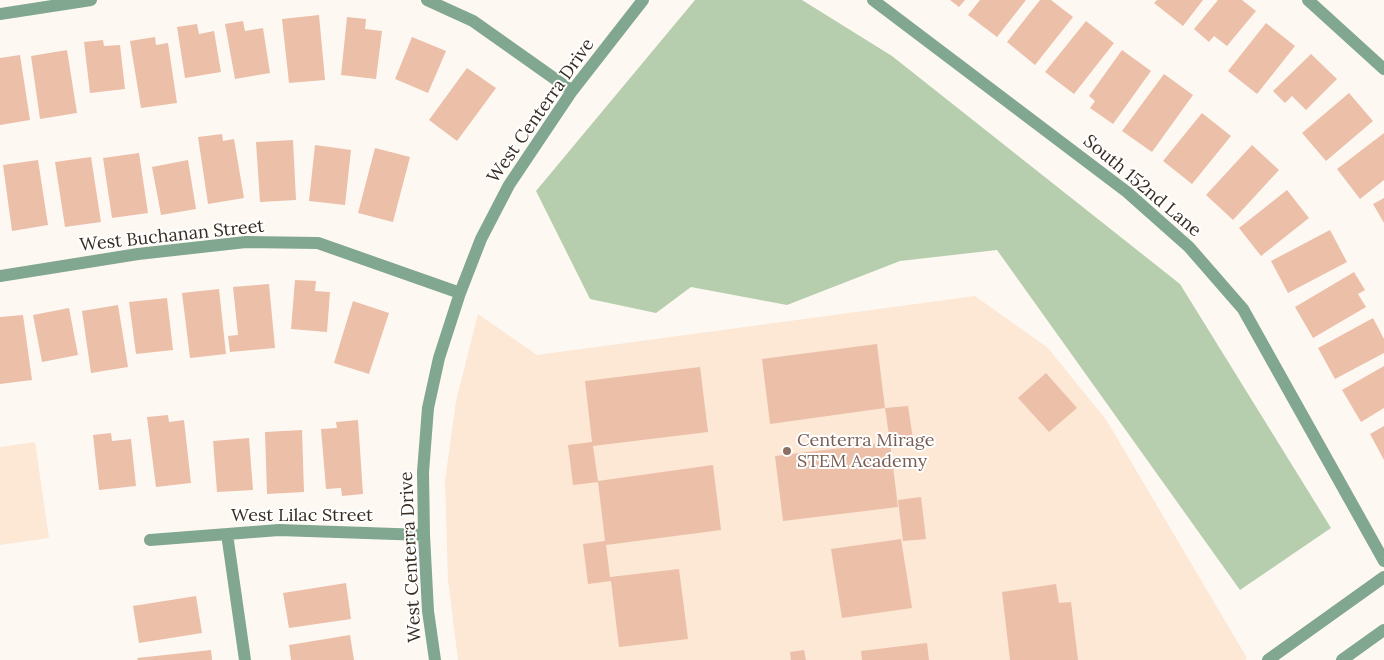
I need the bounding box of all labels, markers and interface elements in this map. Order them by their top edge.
street label: West Centerra Drive [483,35,599,187]
street label: South 152nd Lane [1079,130,1205,242]
street label: West Buchanan Street [79,216,265,256]
place label: Centerra Mirage STEM Academy [797,430,934,472]
marker: Centerra Mirage STEM Academy [781,445,793,457]
street label: West Centerra Drive [396,471,426,643]
street label: West Lilac Street [231,505,373,527]

